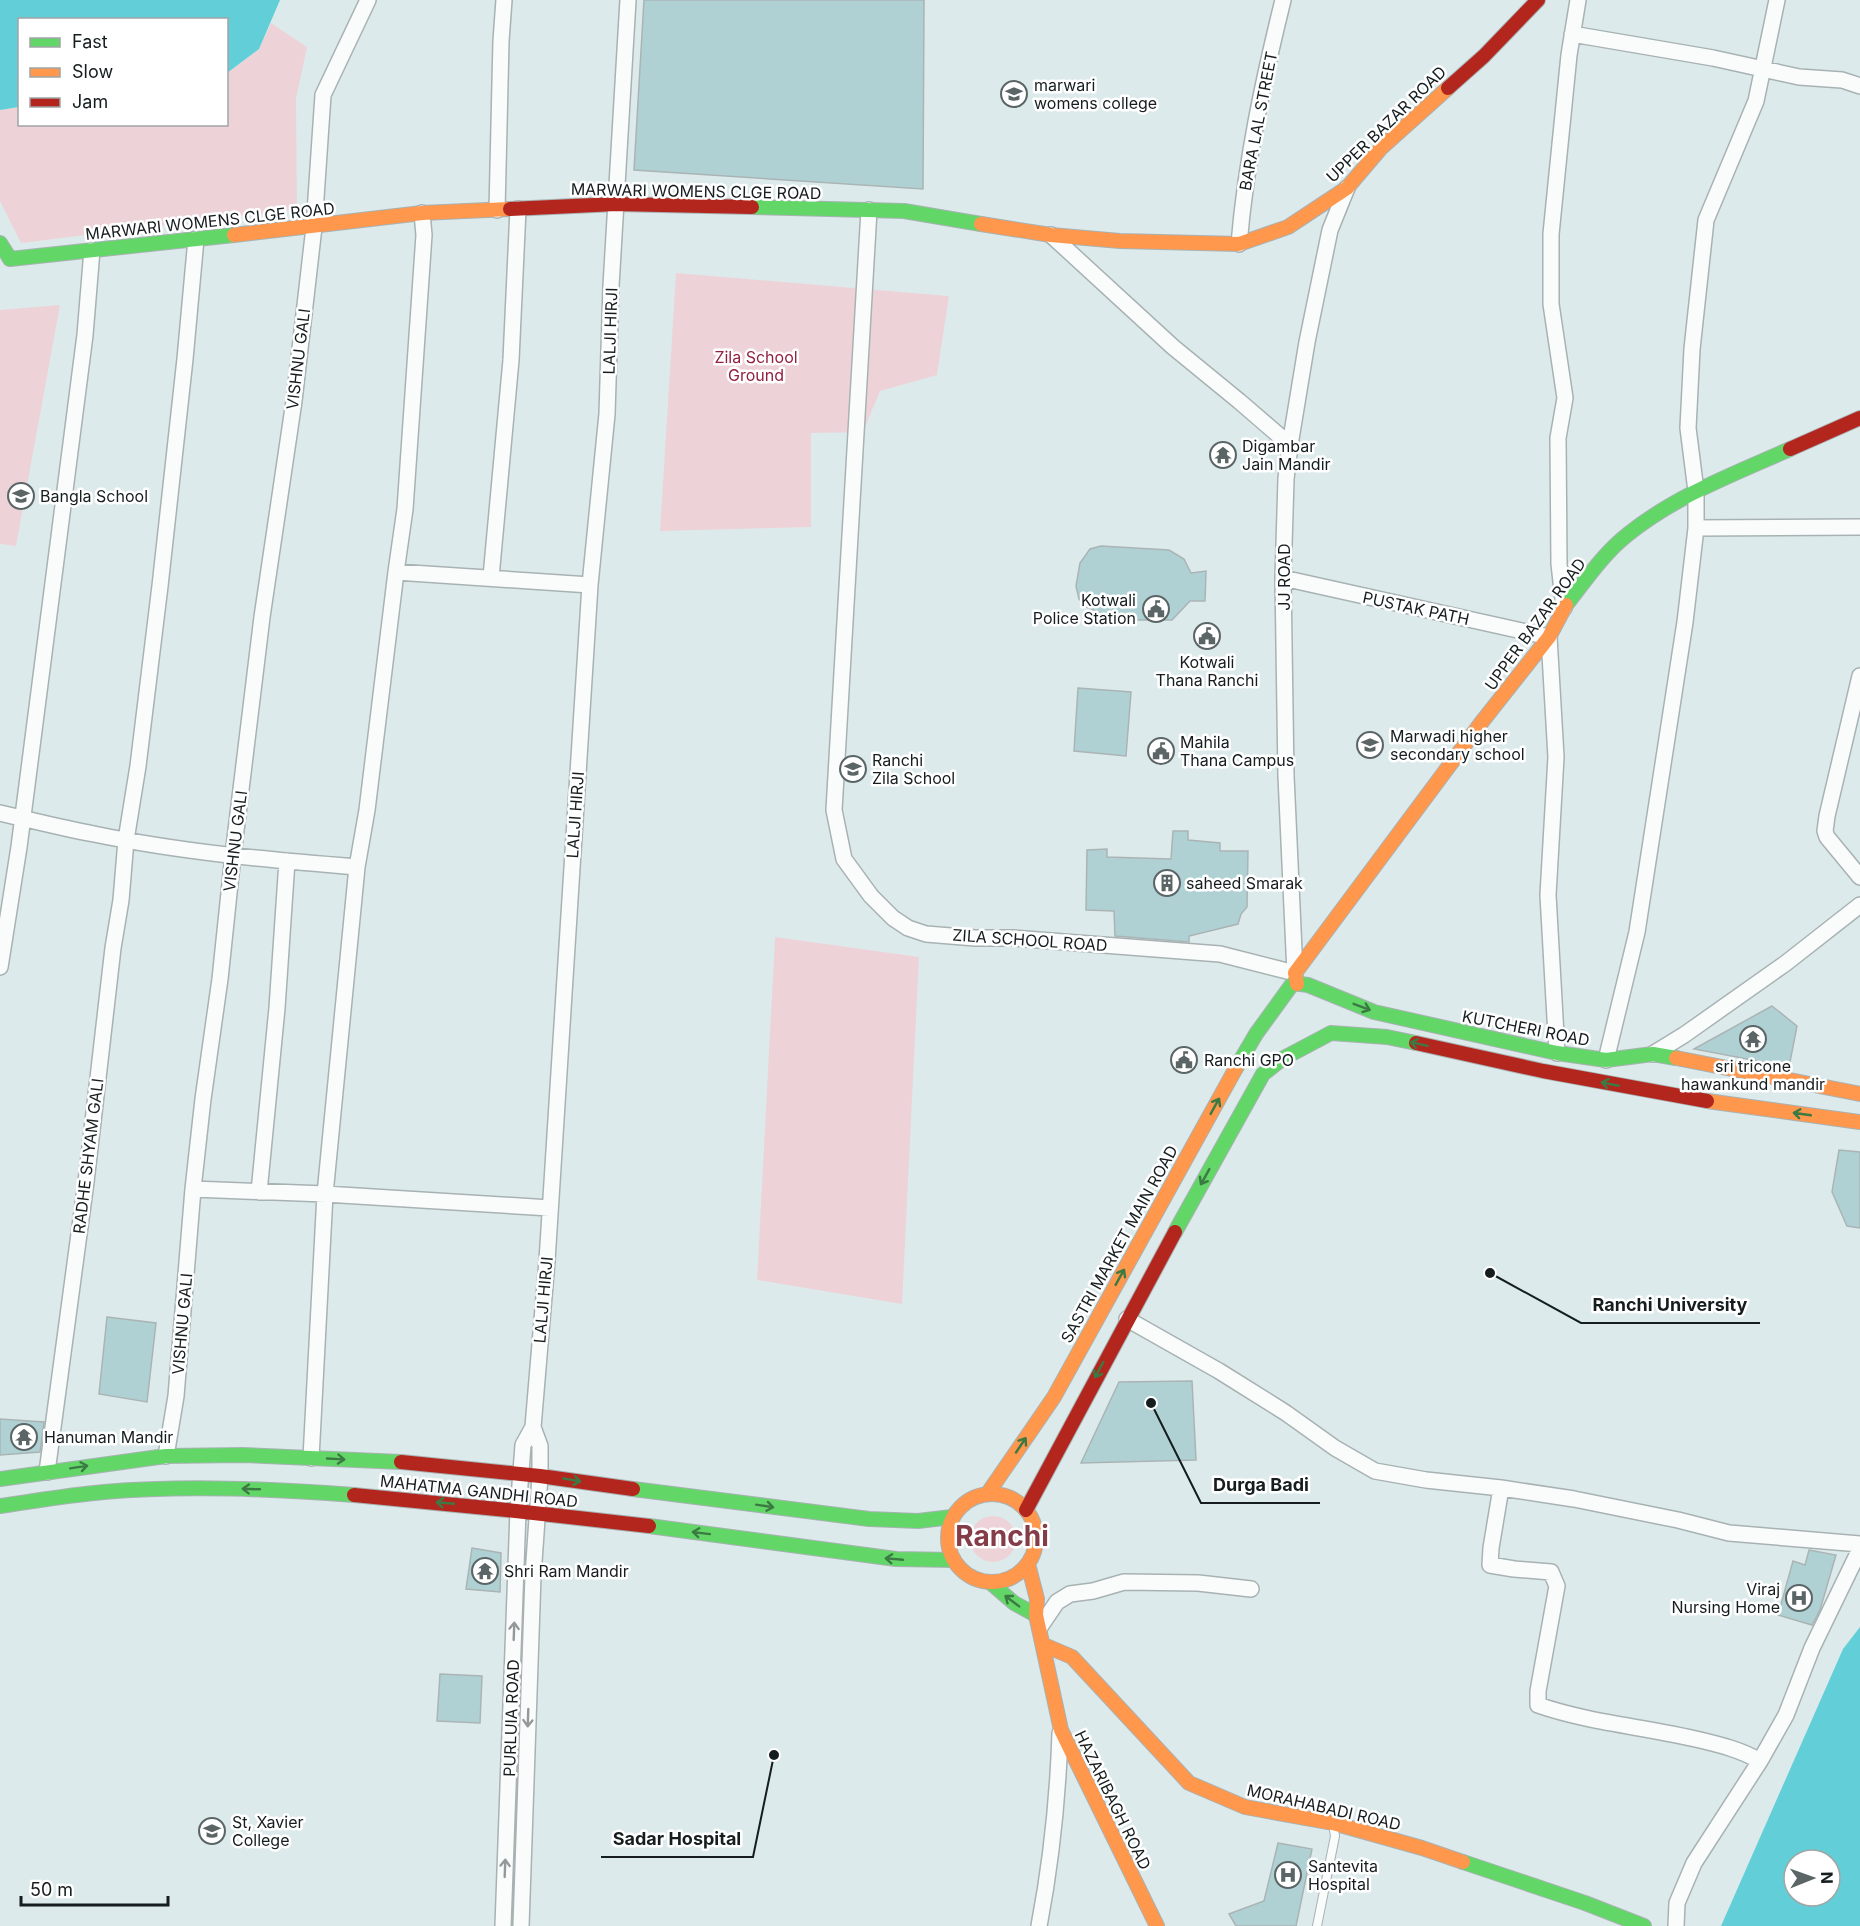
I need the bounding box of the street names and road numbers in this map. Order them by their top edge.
street label: BARA LAL STREET [1235,50,1281,192]
street label: UPPER BAZAR ROAD [1322,62,1450,186]
street label: MARWARI WOMENS CLGE ROAD [571,179,821,203]
street label: MARWARI WOMENS CLGE ROAD [84,198,336,244]
street label: LALJI HIRJI [598,287,622,375]
street label: VISHNU GALI [282,307,314,411]
street label: JJ ROAD [1274,543,1294,611]
street label: UPPER BAZAR ROAD [1480,554,1590,694]
street label: PUSTAK PATH [1361,587,1471,629]
street label: LALJI HIRJI [562,771,588,859]
street label: VISHNU GALI [219,789,251,893]
street label: ZILA SCHOOL ROAD [952,925,1108,955]
street label: KUTCHERI ROAD [1461,1006,1591,1050]
street label: RADHE SHYAM GALI [69,1077,107,1235]
street label: SASTRI MARKET MAIN ROAD [1056,1142,1182,1346]
street label: LALJI HIRJI [529,1256,557,1344]
street label: VISHNU GALI [168,1272,196,1376]
street label: MAHATMA GANDHI ROAD [379,1471,579,1511]
street label: PURLUIA ROAD [499,1659,523,1777]
street label: HAZARIBAGH ROAD [1071,1727,1155,1873]
street label: MORAHABADI ROAD [1245,1780,1403,1834]

